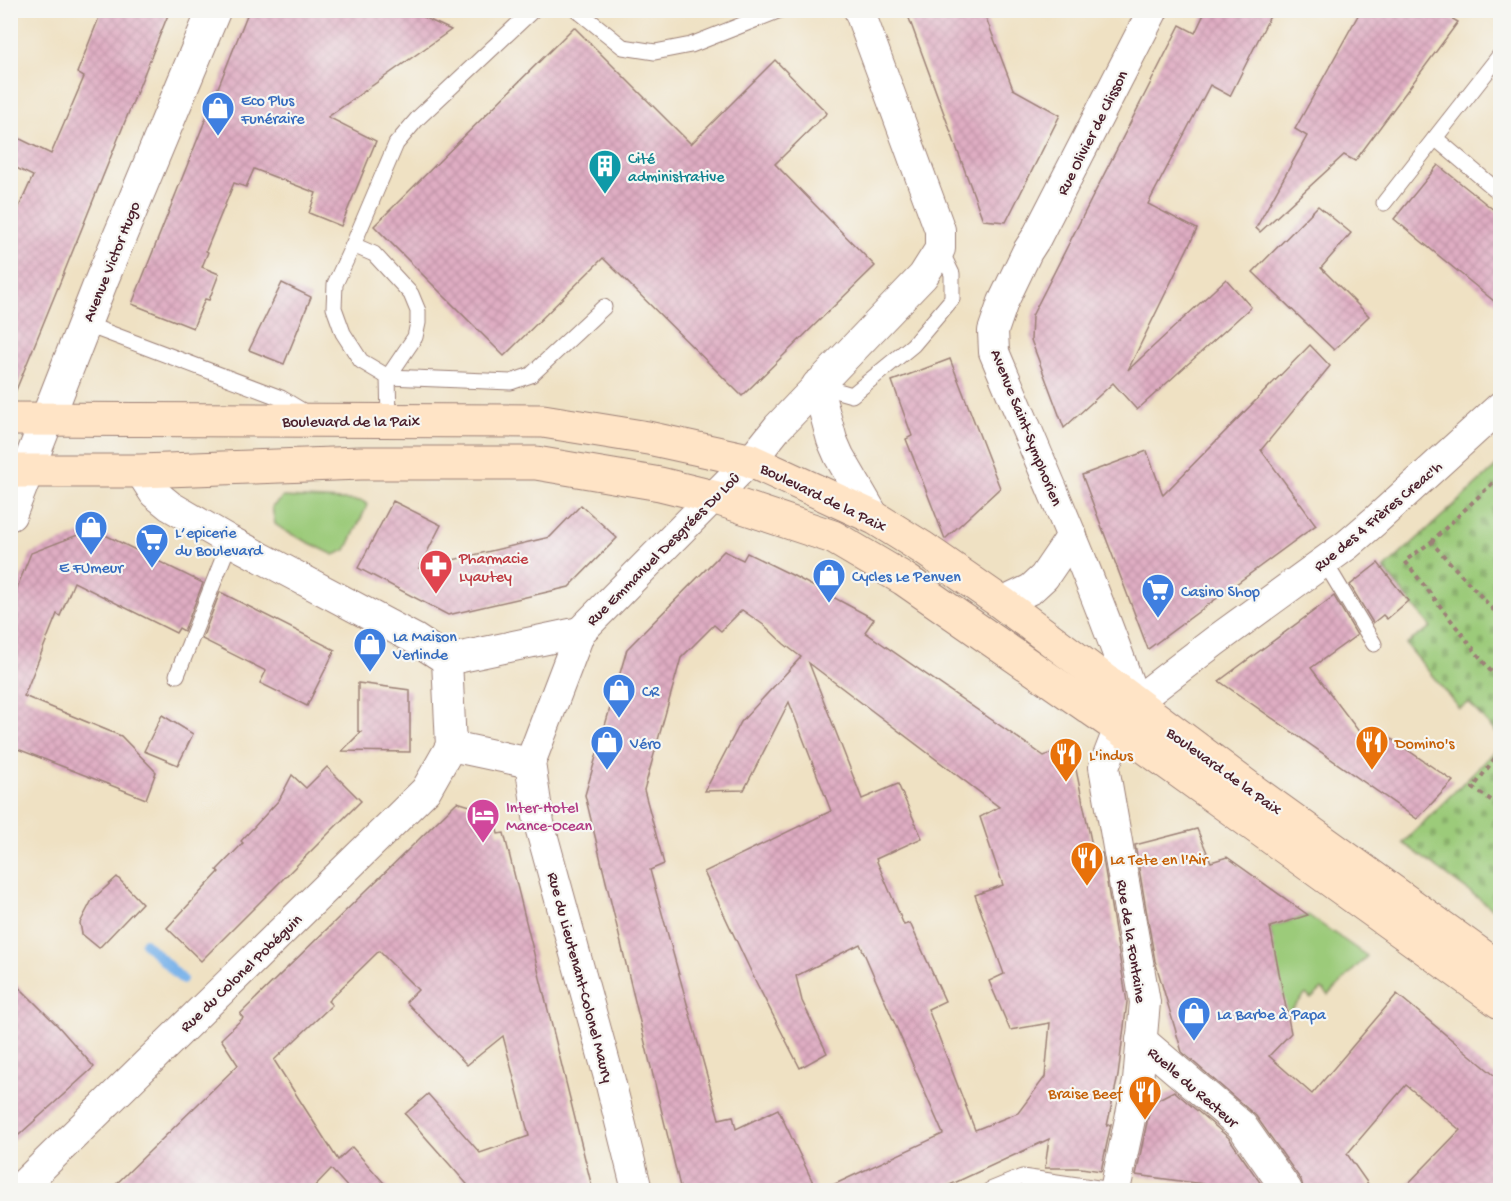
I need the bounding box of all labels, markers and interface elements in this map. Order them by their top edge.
street label: Rue Olivier de Clisson [1054,68,1134,199]
shop icon: Eco Plus Funéraire [200,90,236,137]
place label: Eco Plus Funéraire [240,93,305,130]
building icon: Cité administrative [587,148,623,195]
place label: Cité administrative [628,151,725,188]
street label: Avenue Victor Hugo [80,199,146,325]
street label: Avenue Saint-Symphorien [985,347,1065,510]
street label: Boulevard de la Paix [281,414,420,433]
street label: Rue des 4 Frères Creac'h [1311,458,1448,577]
street label: Boulevard de la Paix [755,460,889,538]
street label: Rue Emmanuel Desgrées Du Loû [584,469,745,631]
shop icon: E FUmeur [73,509,109,556]
supermarket icon: L’epicerie du Boulevard [134,522,170,569]
place label: L’epicerie du Boulevard [175,525,264,562]
pharmacy icon: Pharmacie Lyautey [418,548,454,595]
place label: Pharmacie Lyautey [458,551,529,588]
shop icon: Cycles Le Penven [811,557,847,604]
place label: E FUmeur [59,560,124,579]
place label: Cycles Le Penven [852,569,961,588]
supermarket icon: Casino Shop [1140,572,1176,619]
place label: Casino Shop [1181,584,1260,603]
shop icon: La Maison Verlinde [352,626,388,673]
place label: La Maison Verlinde [392,629,457,666]
shop icon: CR [601,672,637,719]
place label: CR [642,684,660,703]
shop icon: Véro [589,724,625,771]
street label: Boulevard de la Paix [1161,724,1285,821]
restaurant icon: Domino's [1354,724,1390,771]
place label: Véro [629,736,661,755]
restaurant icon: L'indus [1048,736,1084,783]
place label: Domino's [1394,736,1456,755]
place label: L'indus [1089,748,1134,767]
hotel icon: Inter-Hotel Mance-Ocean [465,797,501,844]
place label: Inter-Hotel Mance-Ocean [506,800,593,837]
restaurant icon: La Tete en l'Air [1069,840,1105,887]
place label: La Tete en l'Air [1110,852,1209,871]
street label: Rue du Lieutenant-Colonel Maury [541,871,616,1085]
street label: Rue de la Fontaine [1110,879,1149,1005]
street label: Rue du Colonel Pobéguin [178,911,308,1038]
shop icon: La Barbe à Papa [1176,995,1212,1042]
place label: La Barbe à Papa [1217,1007,1327,1026]
street label: Ruelle du Recteur [1142,1044,1242,1134]
restaurant icon: Braise Beef [1127,1074,1163,1121]
place label: Braise Beef [1047,1086,1123,1105]

